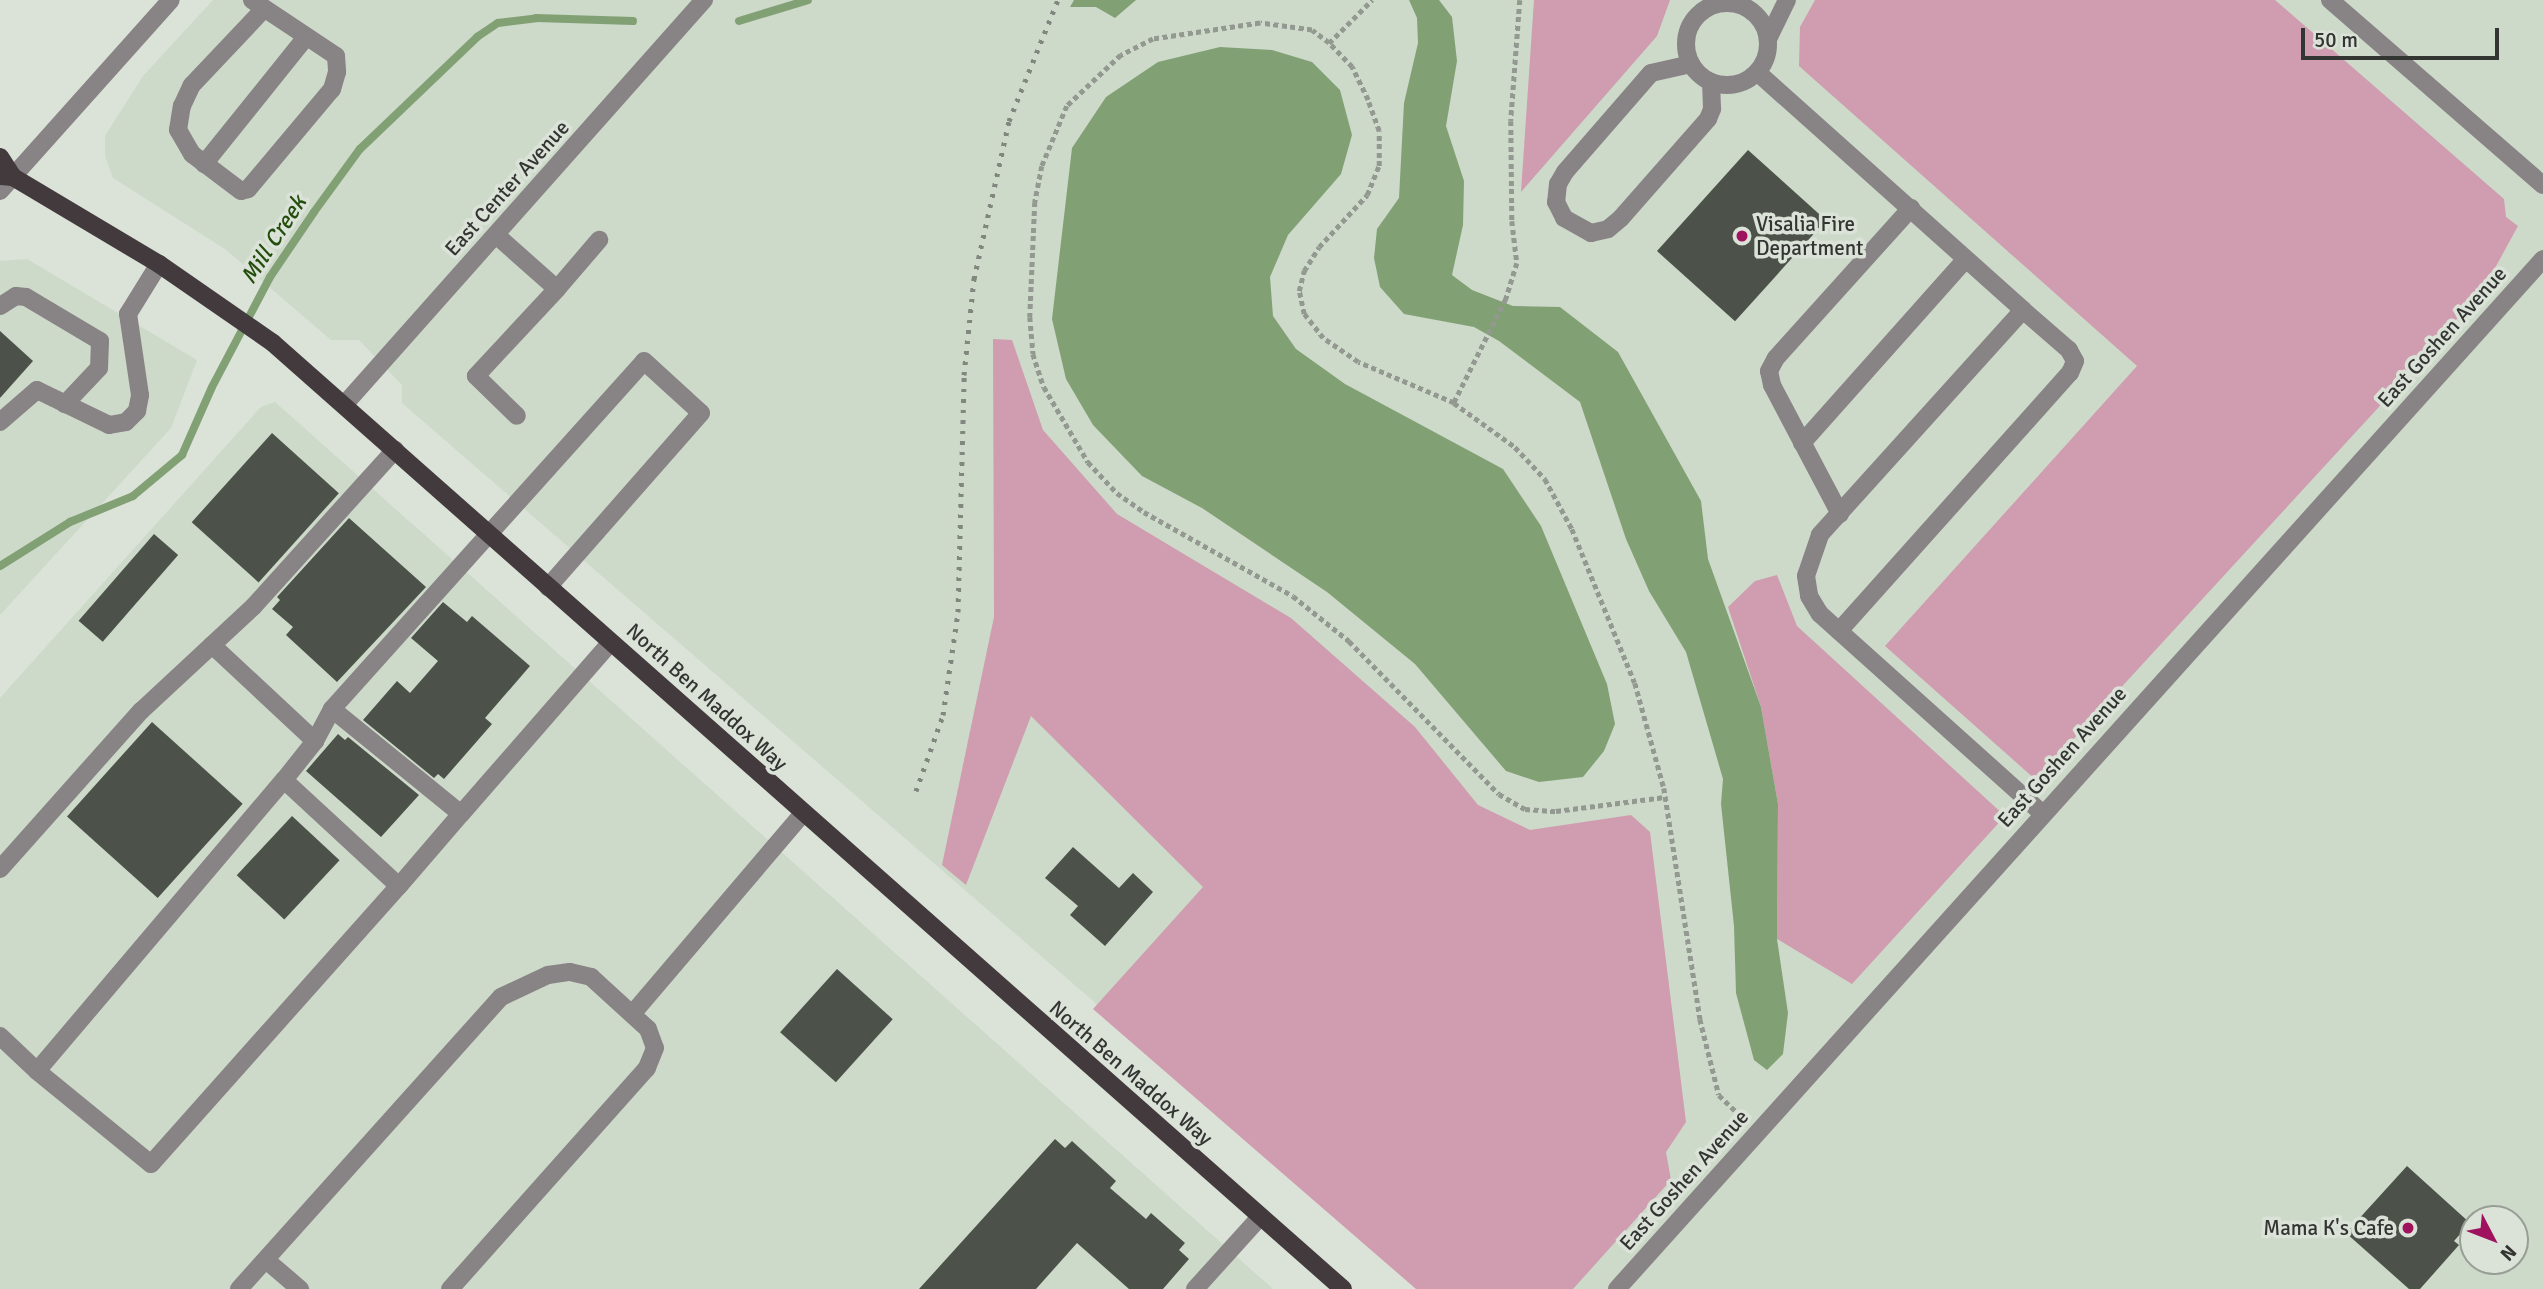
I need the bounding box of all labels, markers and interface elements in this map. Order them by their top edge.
scale bar [2305,14,2503,58]
text: 50 m [2314,27,2358,53]
street label: East Center Avenue [440,115,574,261]
water label: Mill Creek [235,191,313,289]
place label: Visalia Fire Department [1756,211,1863,261]
marker: Visalia Fire Department [1734,228,1750,244]
street label: East Goshen Avenue [2372,261,2512,413]
street label: North Ben Maddox Way [621,618,793,776]
street label: East Goshen Avenue [1992,681,2132,833]
street label: North Ben Maddox Way [1044,995,1218,1151]
street label: East Goshen Avenue [1614,1104,1754,1256]
north arrow [2459,1205,2529,1275]
place label: Mama K's Cafe [2263,1215,2394,1241]
marker: Mama K's Cafe [2400,1220,2416,1236]
text: N [2495,1240,2521,1266]

